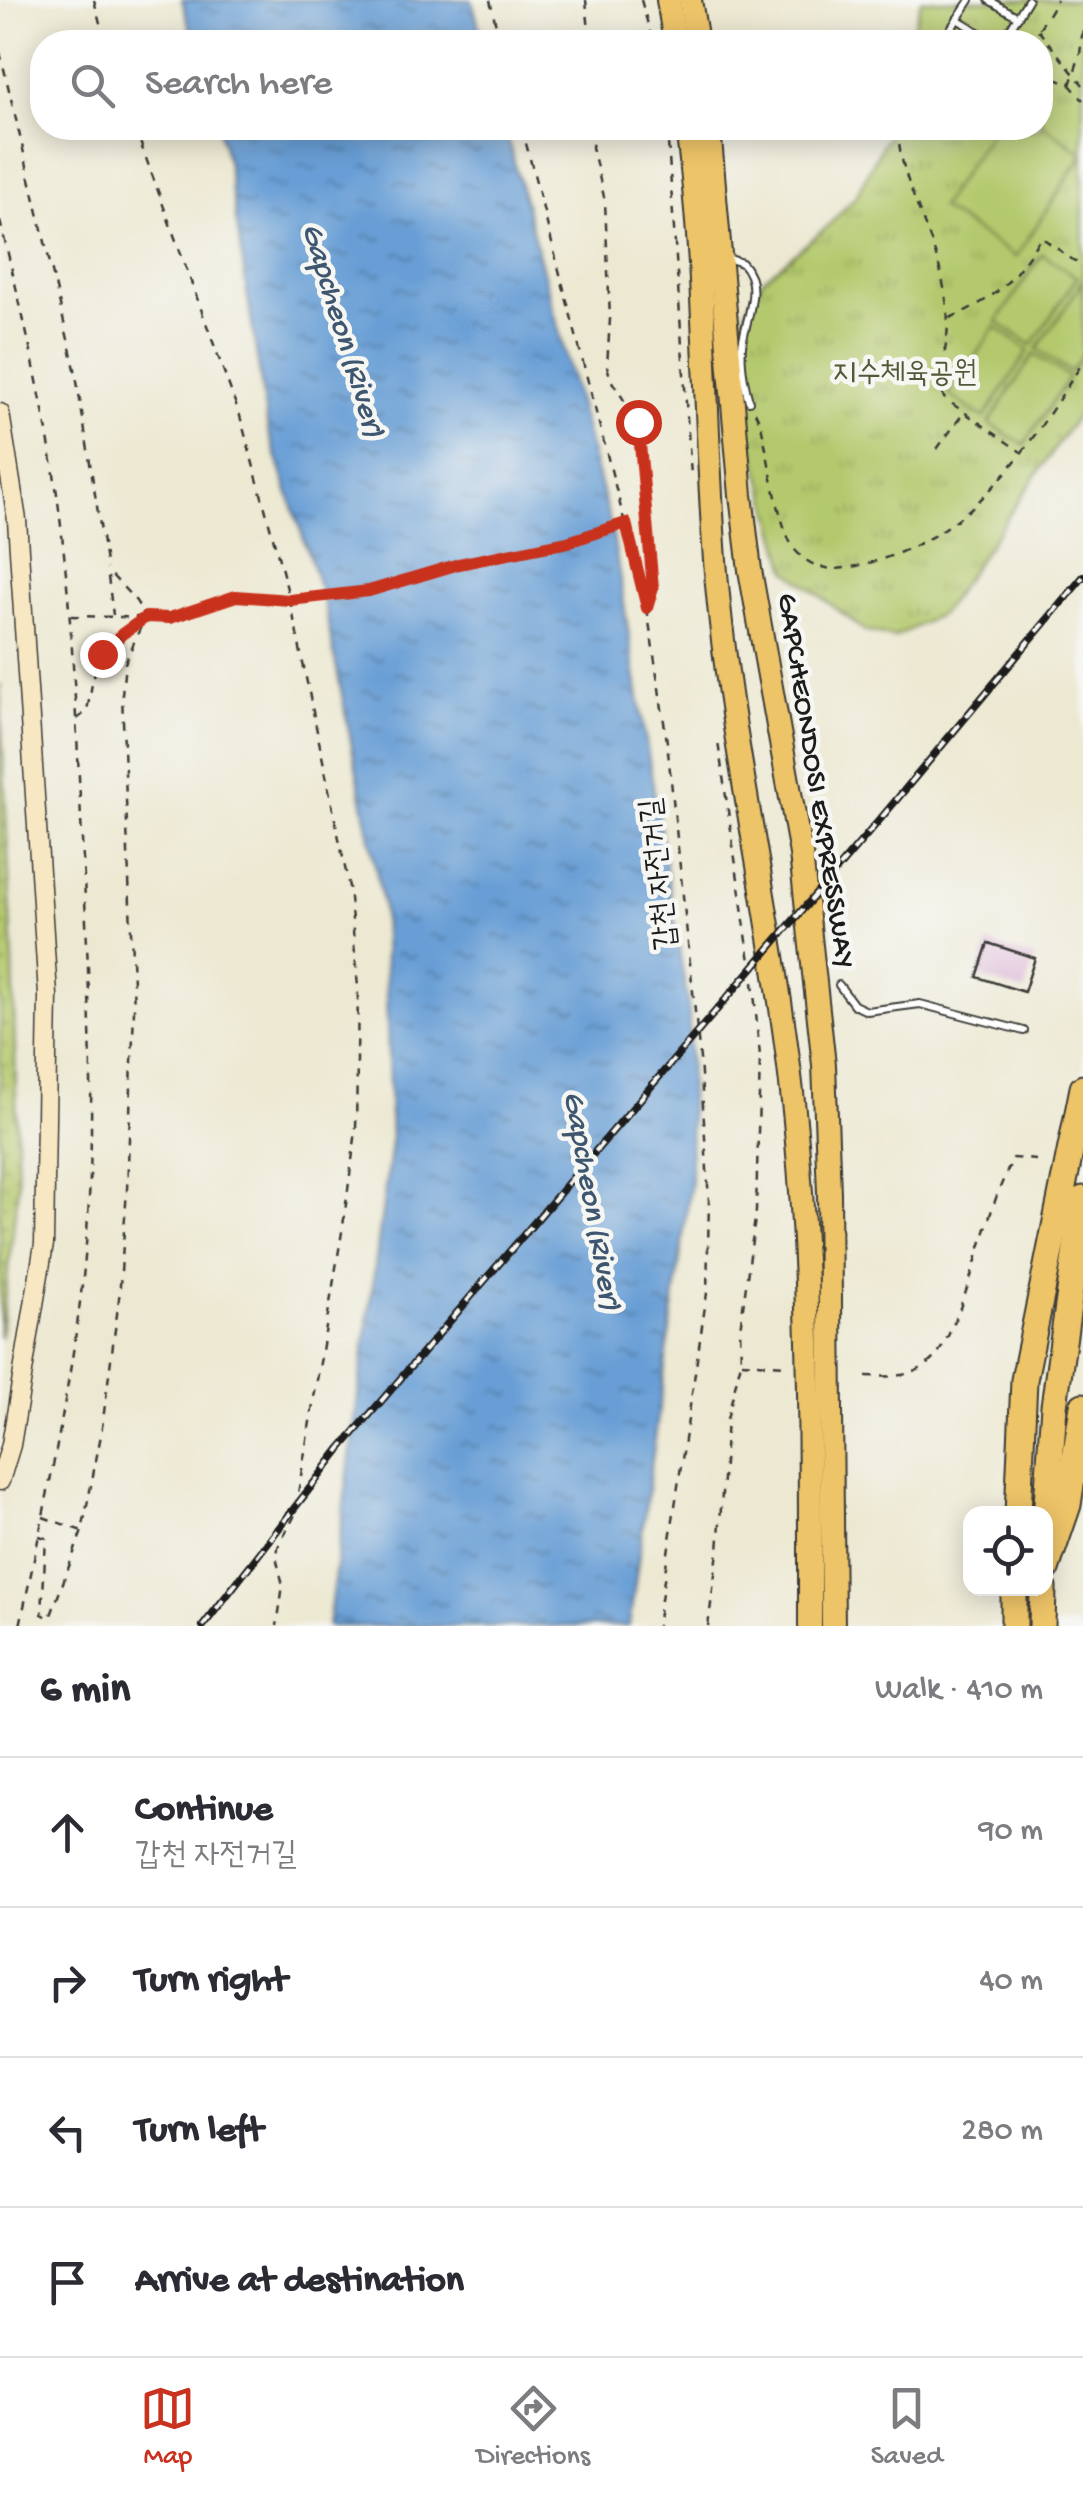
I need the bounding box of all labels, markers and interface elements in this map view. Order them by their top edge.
search box [30,30,1053,140]
icon: search [65,58,120,113]
text: Search here [145,63,332,107]
water label: Gapcheon (River) [290,220,392,443]
park label: 지수체육공원 [833,358,977,393]
route start [616,400,662,446]
street label: GAPCHEONDOSI EXPRESSWAY [767,591,861,971]
route end [80,632,126,678]
street label: 갑천 자전거길 [636,797,686,951]
water label: Gapcheon (River) [552,1089,628,1314]
map controls [963,1506,1053,1596]
button: locate [963,1506,1053,1596]
text: 6 min [40,1667,130,1716]
text: Walk · 410 m [875,1672,1043,1710]
text: Continue [135,1789,273,1833]
icon: ahead [40,1805,95,1860]
text: 90 m [979,1813,1043,1851]
text: 갑천 자전거길 [135,1838,297,1876]
icon: right [40,1955,95,2010]
text: Turn right [135,1960,287,2004]
text: 40 m [979,1963,1043,2001]
icon: left [40,2105,95,2160]
text: Turn left [135,2110,263,2154]
text: 280 m [961,2113,1043,2151]
icon: arrive [40,2255,95,2310]
text: Arrive at destination [135,2260,464,2304]
tab: Map [140,2381,195,2474]
tab: Directions [476,2381,590,2474]
tab: Saved [871,2381,943,2474]

